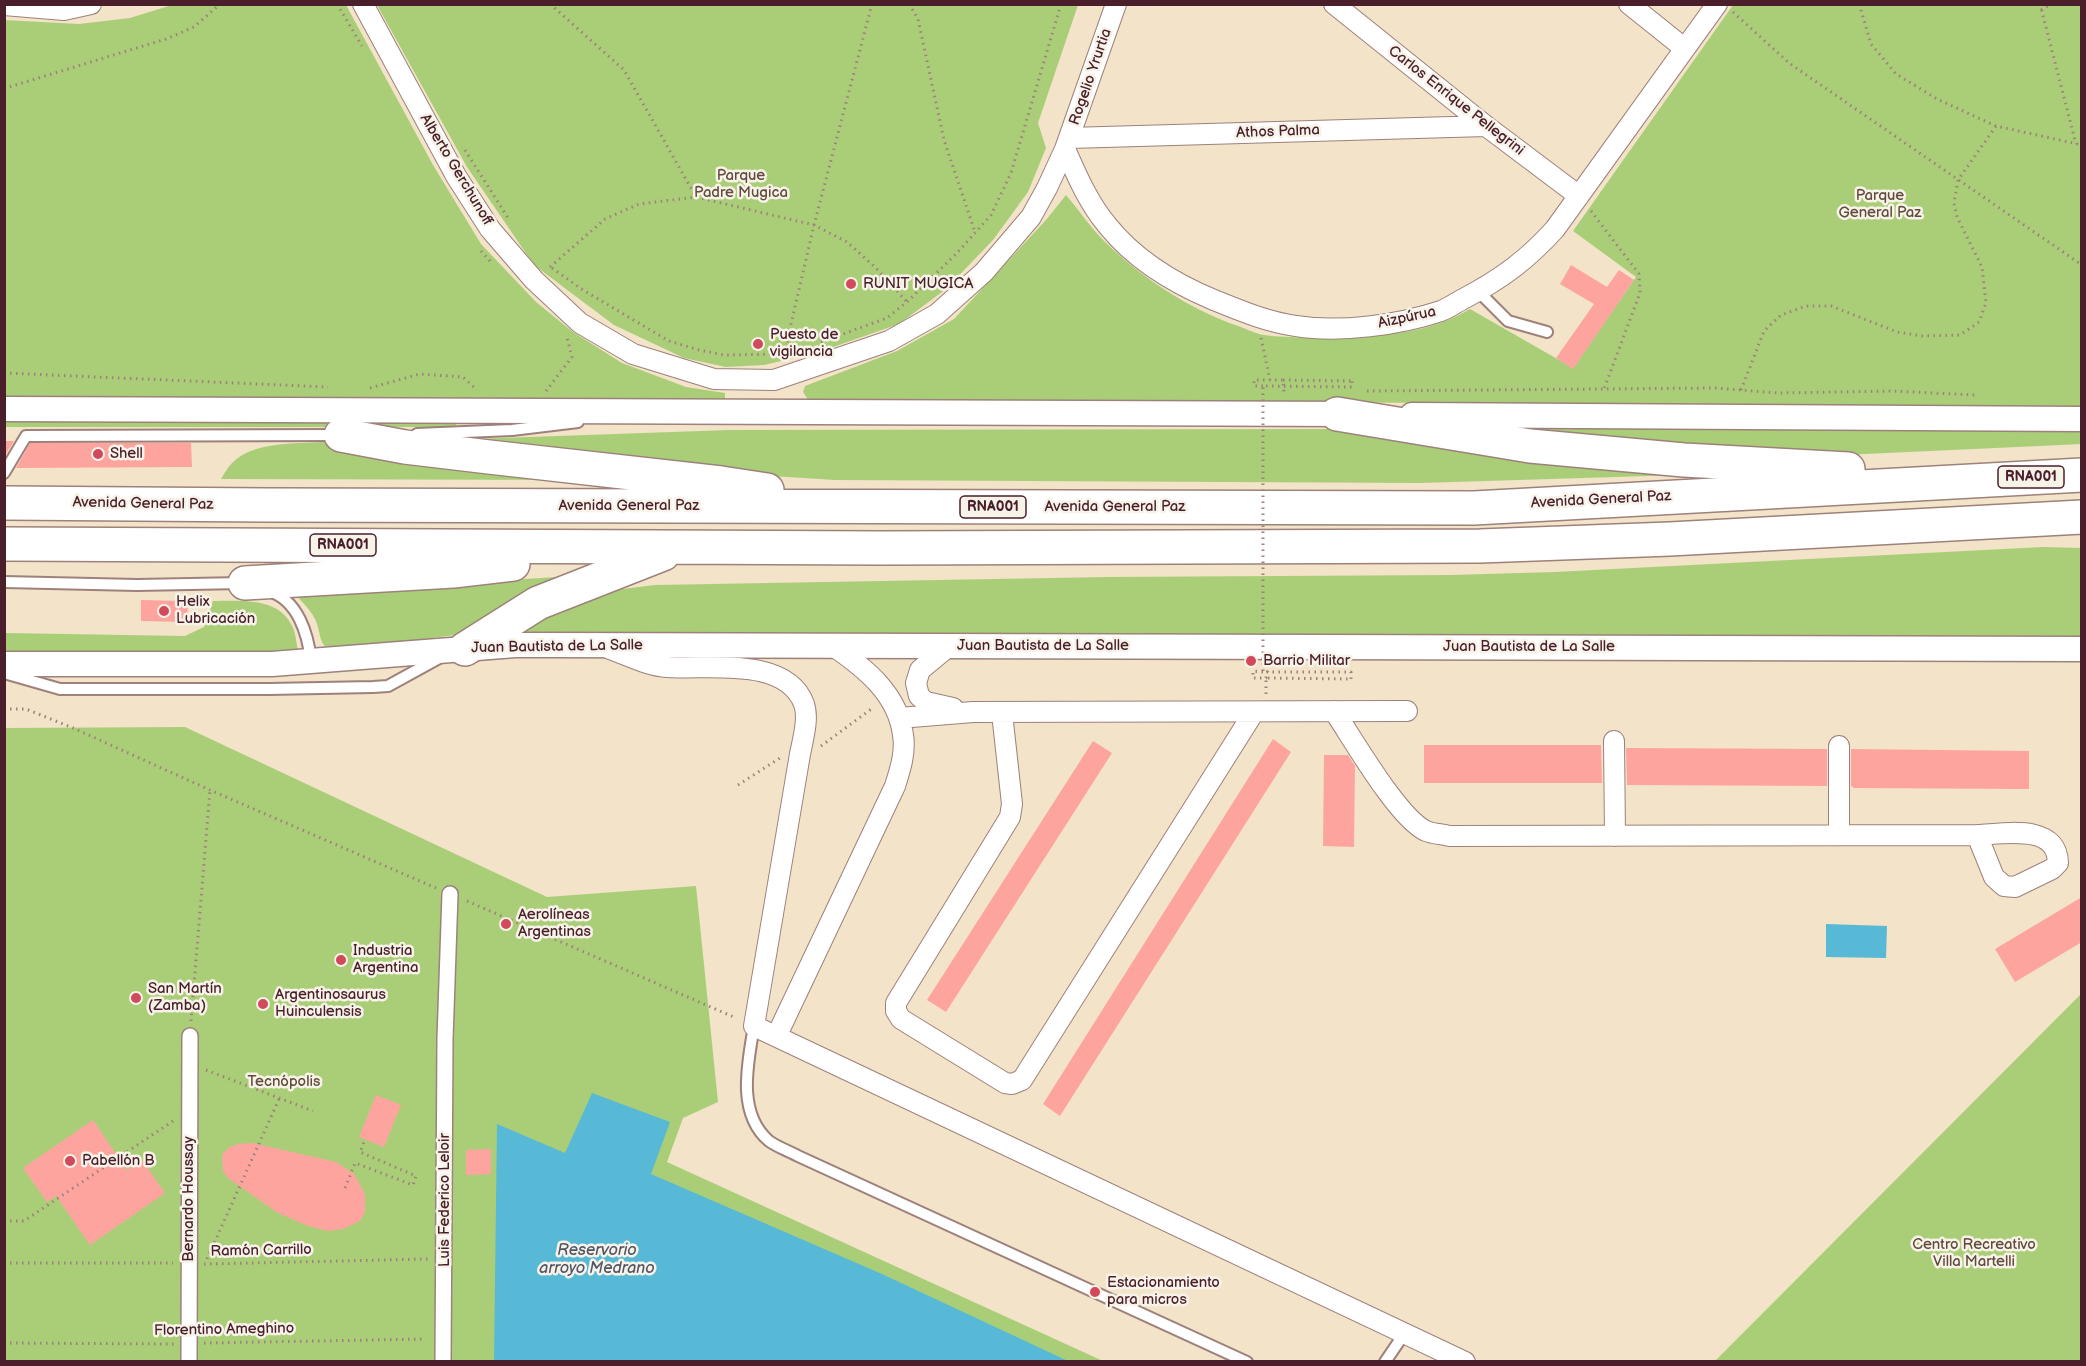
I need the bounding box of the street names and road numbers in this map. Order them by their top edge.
street label: Rogelio Yrurtia [1066,26,1116,128]
street label: Carlos Enrique Pellegrini [1384,42,1528,160]
street label: Alberto Gerchunoff [416,111,496,229]
street label: Athos Palma [1236,122,1320,142]
street label: Aizpúrua [1376,303,1438,333]
road number: RNA001 [1998,466,2064,488]
street label: Avenida General Paz [1530,487,1672,513]
street label: Avenida General Paz [72,494,214,514]
road number: RNA001 [960,496,1026,518]
street label: Avenida General Paz [559,497,699,515]
street label: Avenida General Paz [1045,498,1185,516]
road number: RNA001 [310,534,376,556]
street label: Juan Bautista de La Salle [471,637,643,657]
street label: Juan Bautista de La Salle [957,637,1129,655]
street label: Juan Bautista de La Salle [1443,638,1615,656]
street label: Luis Federico Leloir [436,1133,454,1267]
street label: Bernardo Houssay [180,1136,198,1262]
street label: Ramón Carrillo [210,1241,312,1261]
street label: Florentino Ameghino [154,1320,294,1340]

